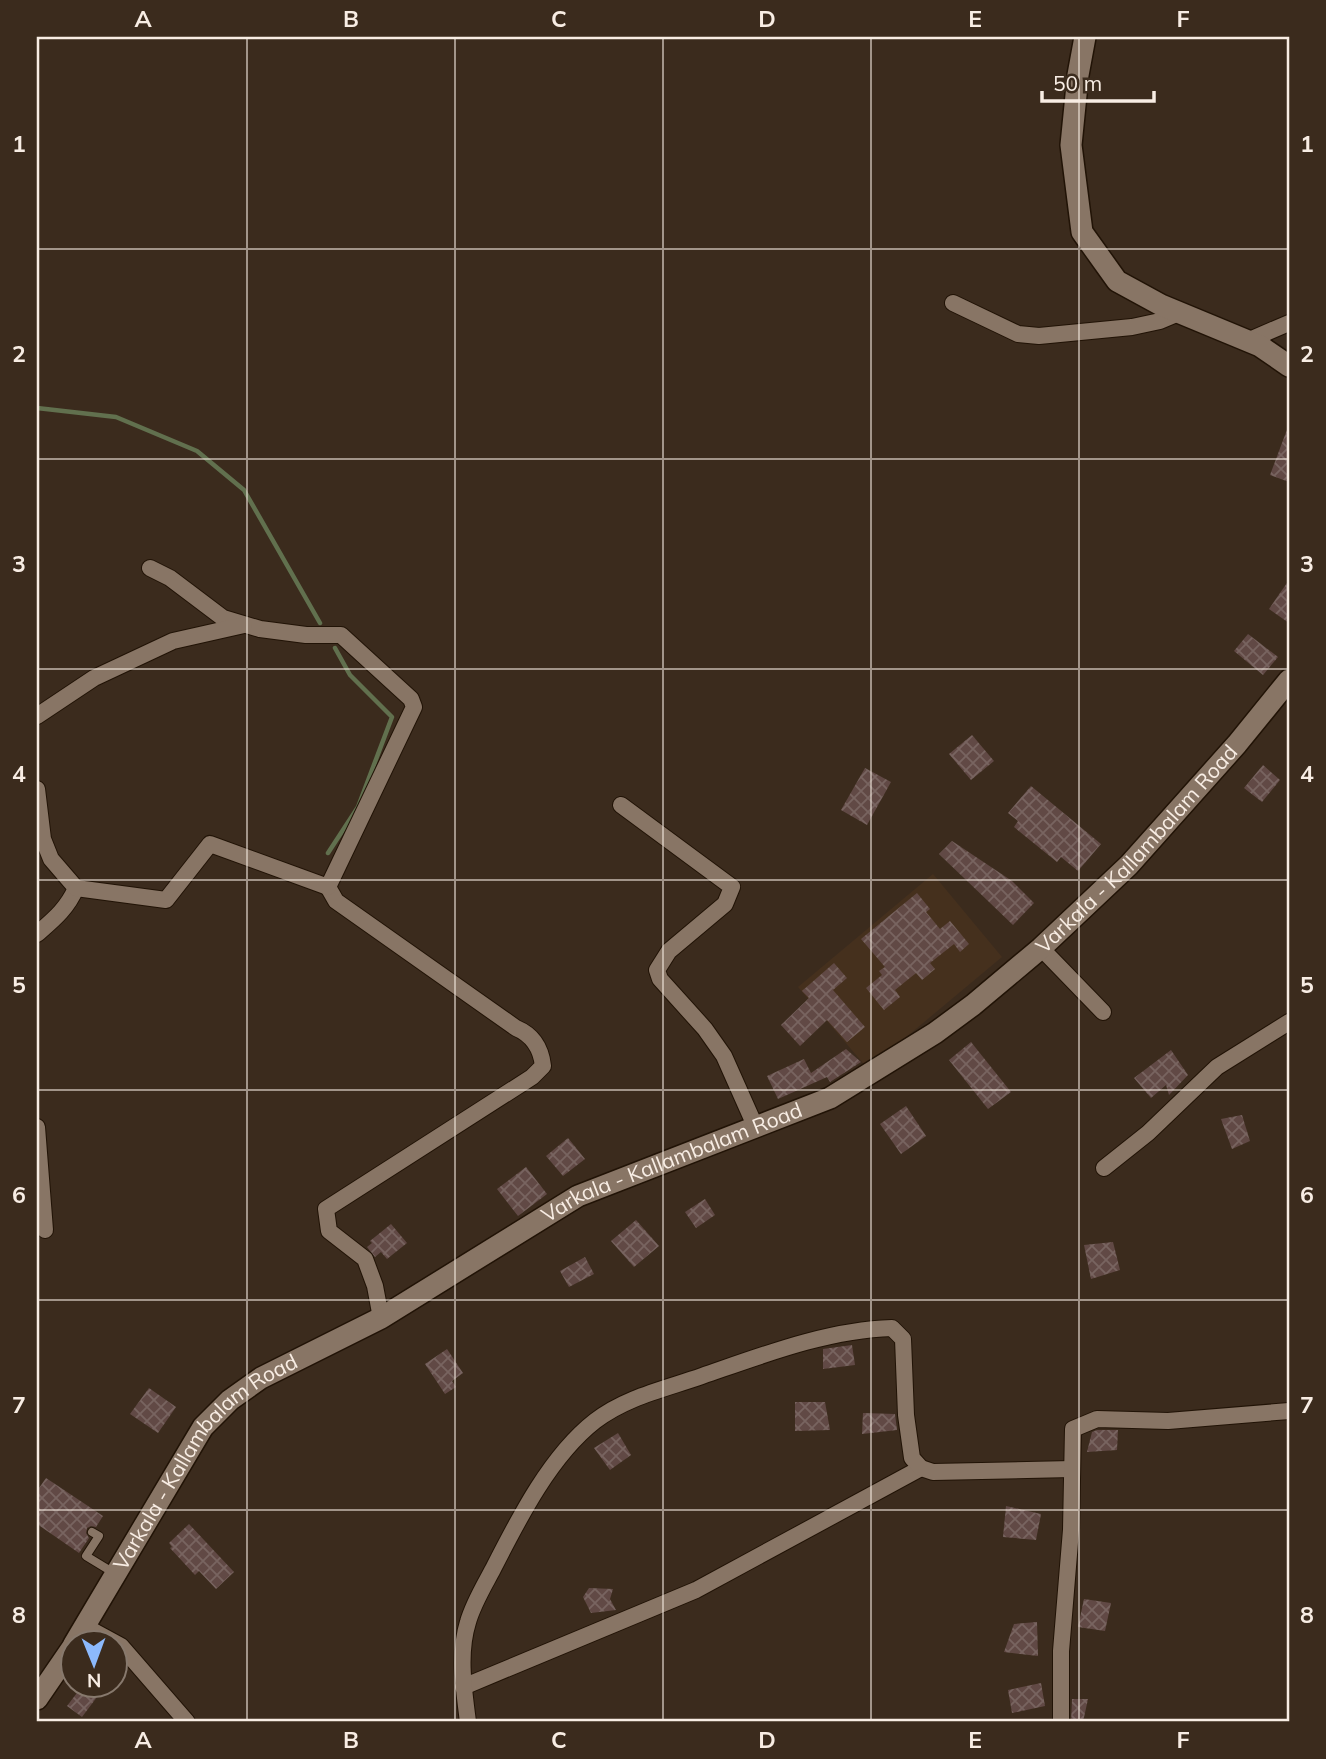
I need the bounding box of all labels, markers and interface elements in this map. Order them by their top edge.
text: A [134,4,152,33]
text: B [343,4,359,33]
text: C [551,4,567,33]
text: D [758,4,776,33]
text: E [968,4,982,33]
text: F [1176,4,1190,33]
scale bar [1042,60,1154,104]
text: 50 m [1053,70,1102,96]
text: 1 [12,129,26,158]
text: 1 [1300,129,1314,158]
text: 2 [12,339,26,368]
text: 2 [1300,339,1314,368]
text: 3 [12,549,26,578]
text: 3 [1300,549,1314,578]
street label: Varkala - Kallambalam Road [1030,739,1242,958]
text: 4 [12,759,26,788]
text: 4 [1300,759,1314,788]
text: 5 [12,970,26,999]
text: 5 [1300,970,1314,999]
street label: Varkala - Kallambalam Road [536,1096,805,1228]
text: 6 [12,1180,26,1209]
text: 6 [1300,1180,1314,1209]
street label: Varkala - Kallambalam Road [107,1348,302,1574]
text: 7 [12,1390,26,1419]
text: 7 [1300,1390,1314,1419]
text: 8 [12,1600,26,1629]
text: 8 [1300,1600,1314,1629]
north arrow [60,1630,130,1700]
text: N [87,1669,102,1693]
text: A [134,1725,152,1754]
text: B [343,1725,359,1754]
text: C [551,1725,567,1754]
text: D [758,1725,776,1754]
text: E [968,1725,982,1754]
text: F [1176,1725,1190,1754]

